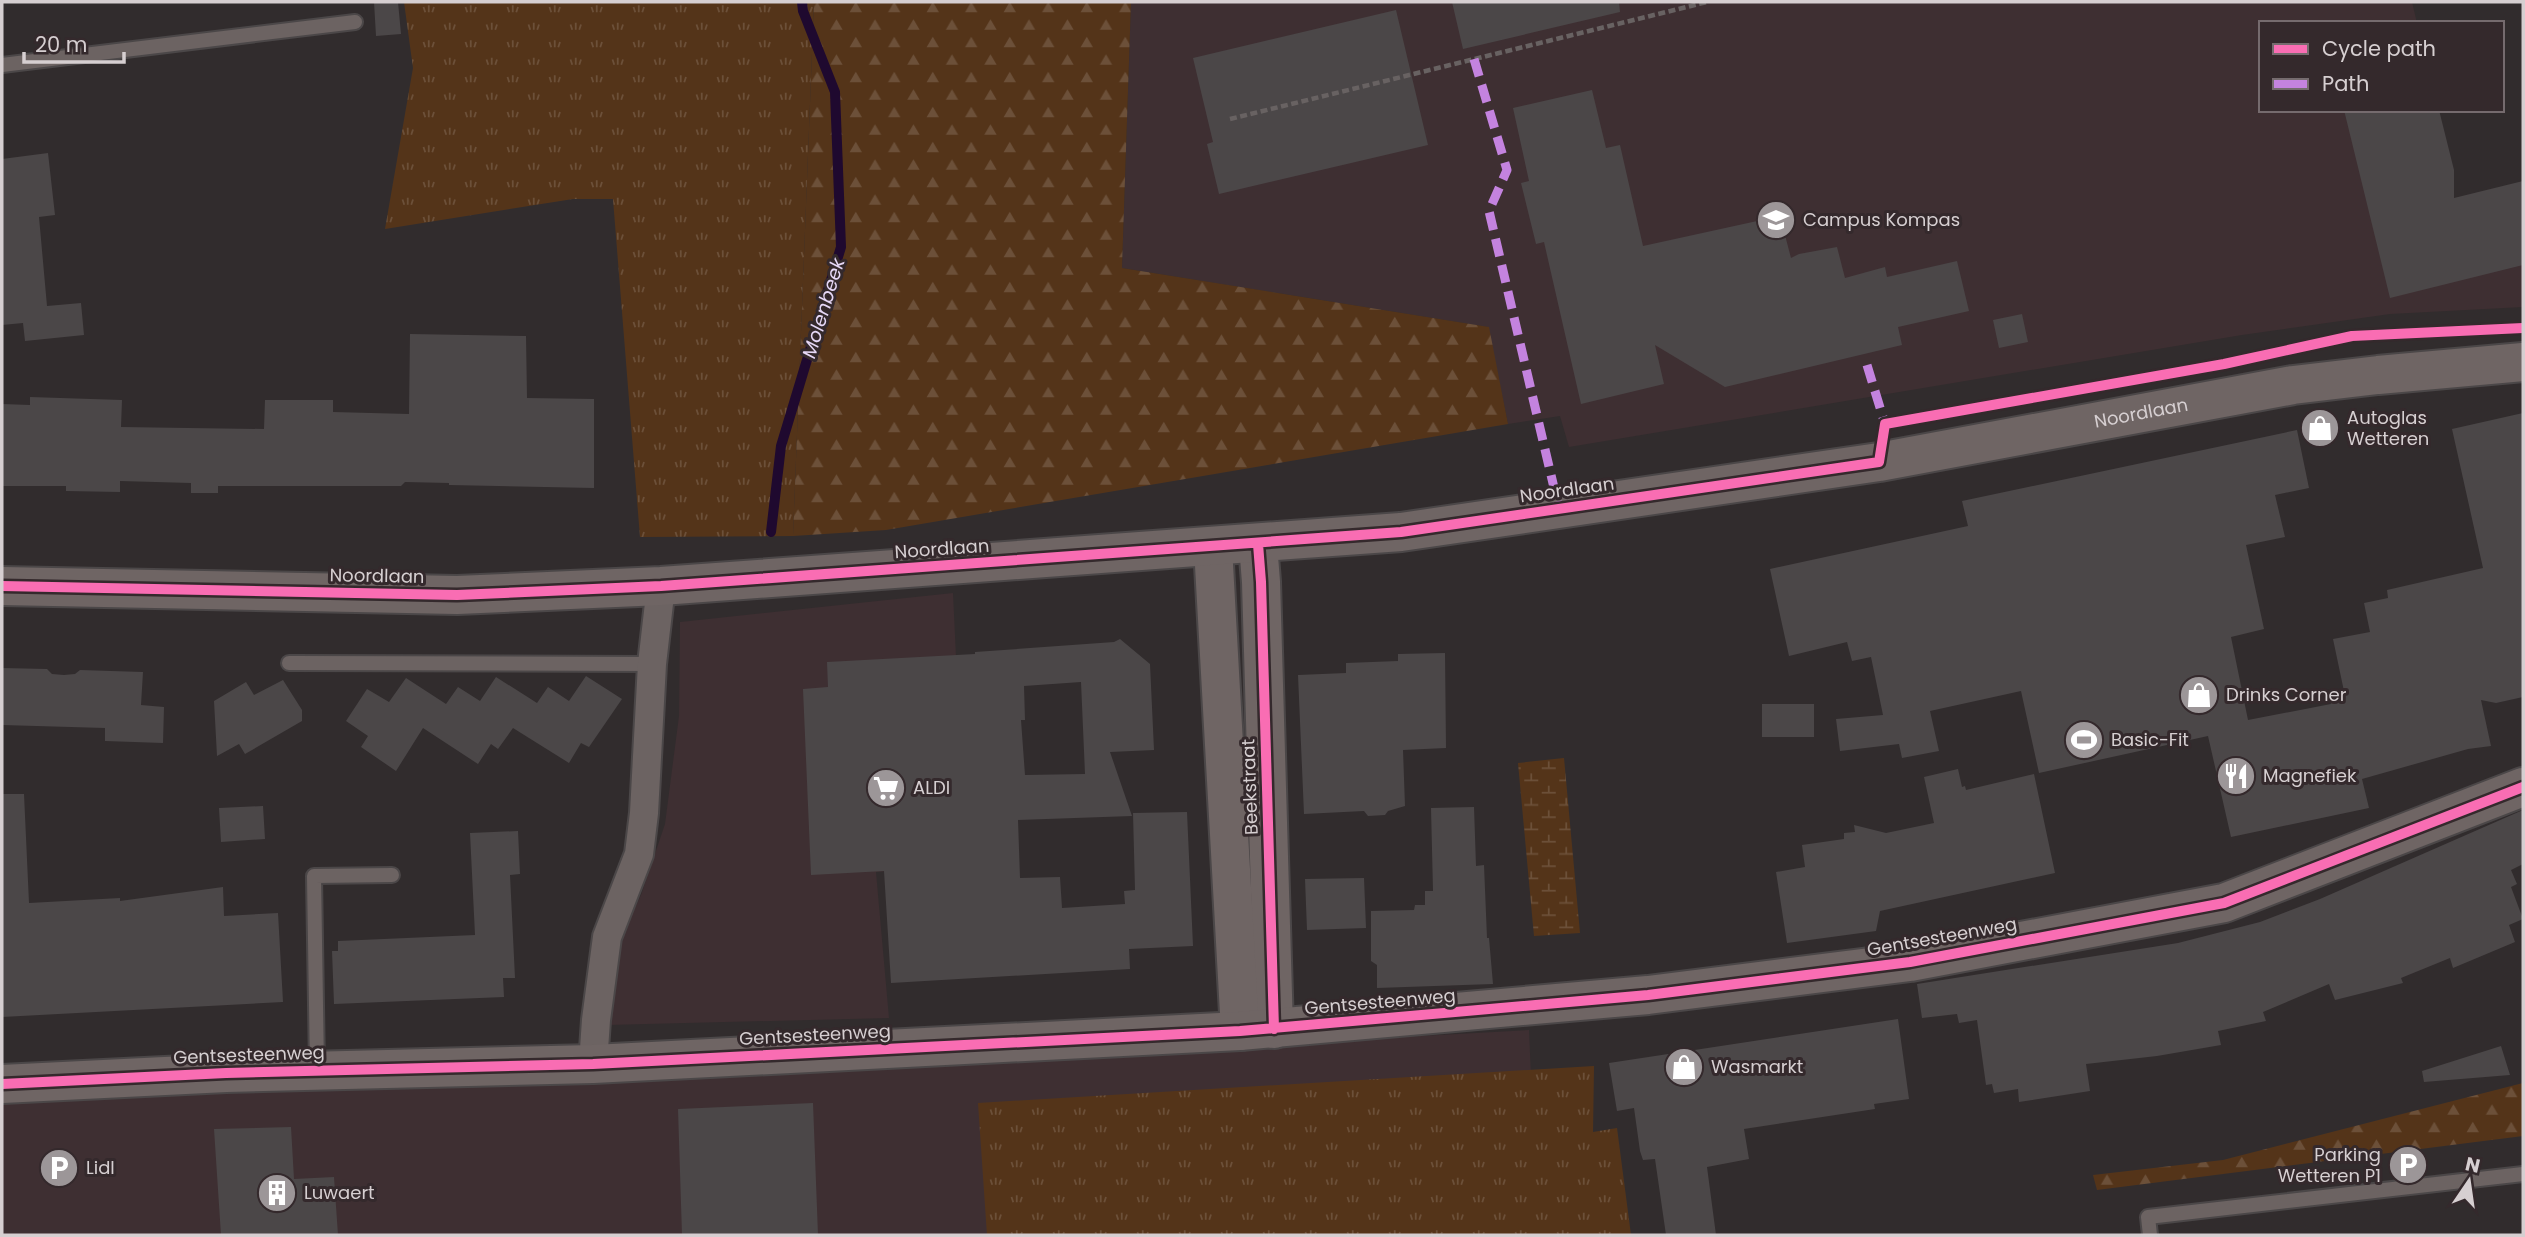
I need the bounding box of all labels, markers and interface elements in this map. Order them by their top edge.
scale bar [24,21,124,65]
legend [2259,21,2504,112]
text: 20 m [35,30,88,59]
text: Cycle path [2322,34,2436,63]
text: Path [2322,69,2369,98]
school or university icon: Campus Kompas [1755,199,1797,241]
place label: Campus Kompas [1803,207,1960,232]
water label: Molenbeek [795,254,852,361]
street label: Noordlaan [2092,392,2190,434]
place label: Autoglas Wetteren [2347,405,2429,451]
shop icon: Autoglas Wetteren [2299,407,2341,449]
street label: Noordlaan [1518,471,1616,508]
street label: Noordlaan [894,533,990,564]
street label: Noordlaan [329,562,425,589]
shop icon: Drinks Corner [2178,674,2220,716]
place label: Drinks Corner [2226,682,2347,707]
sports icon: Basic-Fit [2063,719,2105,761]
place label: Basic-Fit [2111,727,2189,752]
street label: Beekstraat [1235,739,1264,836]
restaurant icon: Magnefiek [2215,755,2257,797]
place label: Magnefiek [2263,763,2357,788]
supermarket icon: ALDI [865,767,907,809]
place label: ALDI [913,775,950,800]
street label: Gentsesteenweg [1865,911,2019,962]
street label: Gentsesteenweg [1303,982,1457,1021]
street label: Gentsesteenweg [739,1018,891,1051]
street label: Gentsesteenweg [173,1039,325,1070]
shop icon: Wasmarkt [1663,1046,1705,1088]
place label: Wasmarkt [1711,1054,1803,1079]
place label: Parking Wetteren P1 [2278,1142,2381,1188]
parking icon: Parking Wetteren P1 [2387,1144,2429,1186]
north arrow [2434,1146,2504,1216]
parking icon: Lidl [38,1147,80,1189]
text: N [2463,1150,2483,1180]
place label: Lidl [86,1155,115,1180]
building icon: Luwaert [256,1172,298,1214]
place label: Luwaert [304,1180,375,1205]

